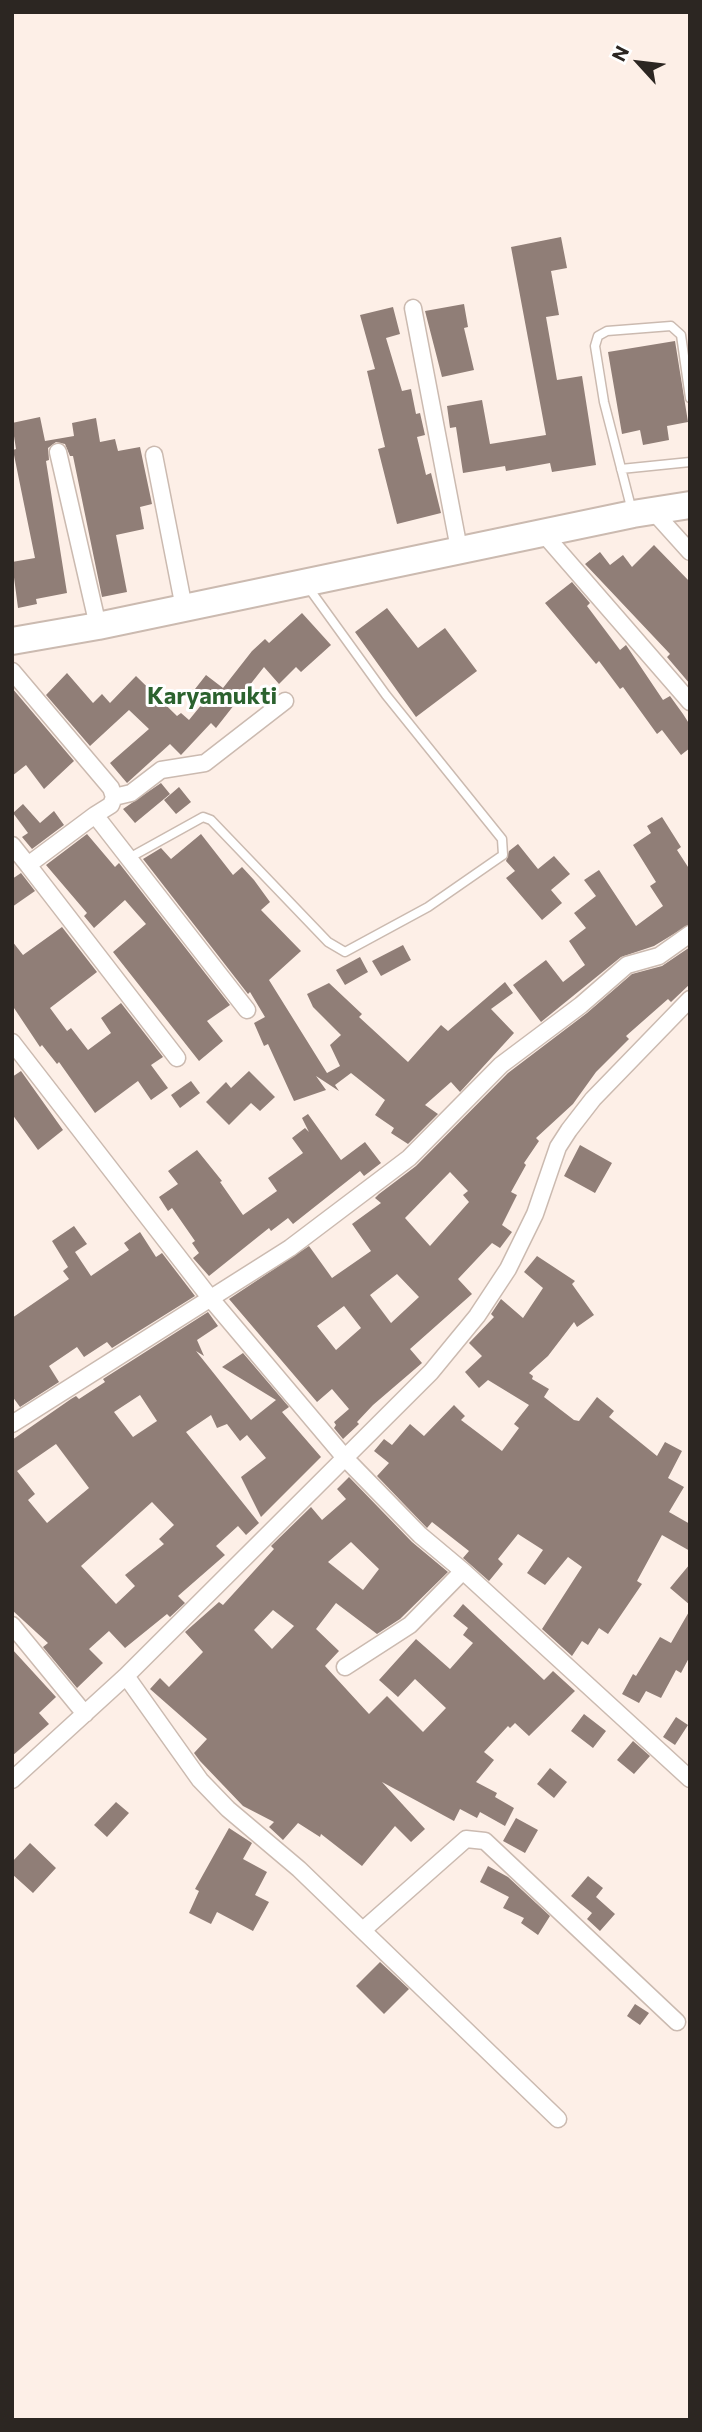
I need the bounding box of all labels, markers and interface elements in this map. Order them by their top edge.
north arrow [604,28,674,98]
text: N [606,42,633,65]
district label: Karyamukti [147,682,277,710]

